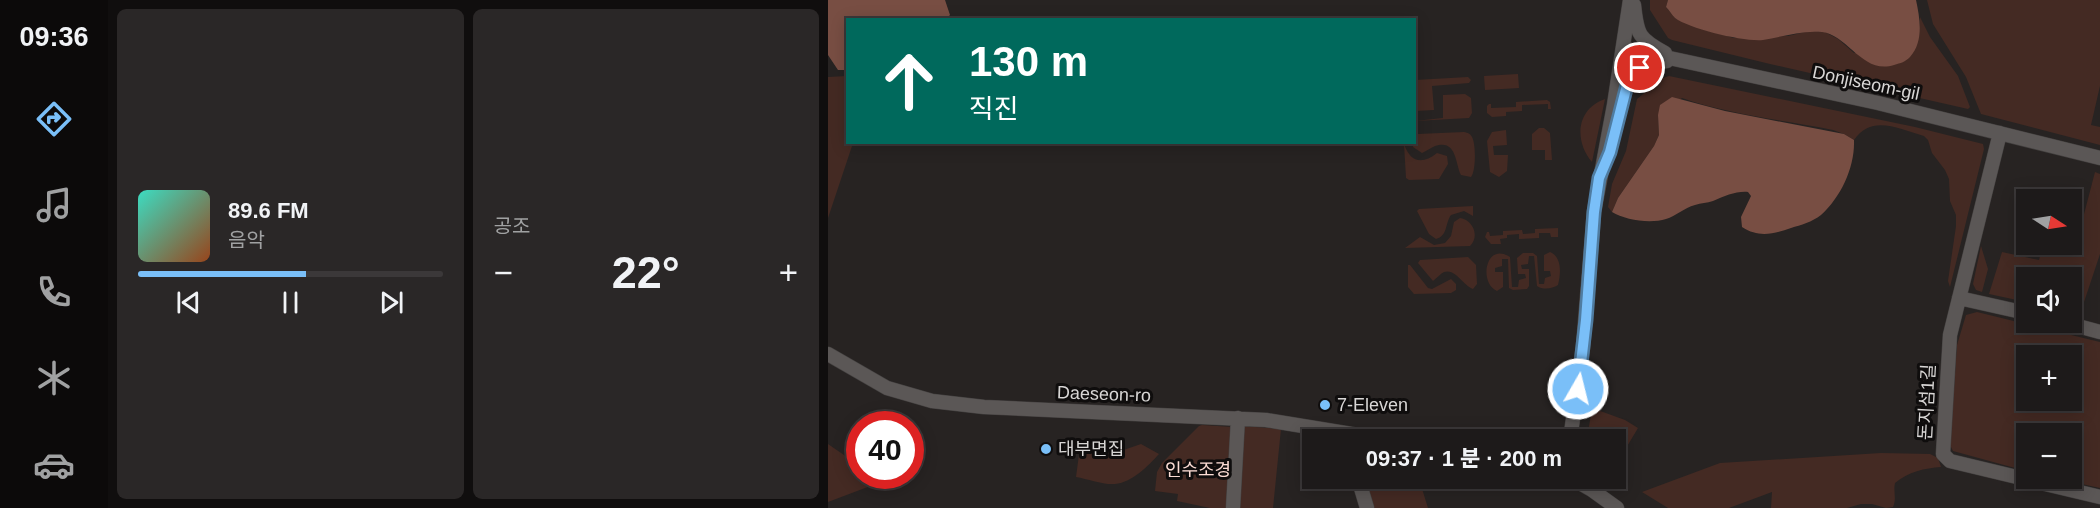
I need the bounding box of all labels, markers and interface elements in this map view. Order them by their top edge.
text: 09:36 [19,22,89,52]
text: 130 m [969,38,1088,85]
icon: ahead [870,42,948,120]
pin [1614,42,1665,93]
icon: arrive [1623,51,1656,84]
street label: Donjiseom-gil [1811,62,1921,104]
text: 직진 [969,94,1019,124]
icon: directions [33,98,75,140]
icon: music [33,184,75,226]
north arrow [2016,189,2082,255]
map controls [2016,189,2082,489]
text: 89.6 FM [228,198,309,223]
text: 공조 [494,215,530,237]
text: 음악 [228,229,265,251]
text: 22° [612,247,680,298]
text: − [494,254,513,291]
text: + [779,254,798,291]
button: sound [2016,267,2082,333]
icon: phone [33,271,75,313]
icon: previous [172,286,205,319]
icon: pause [274,286,307,319]
icon: next [375,286,408,319]
button: + [2016,345,2082,411]
icon: climate [33,357,75,399]
position arrow [1546,357,1610,421]
street label: 돈지섬1길 [1915,363,1939,441]
street label: Daeseon-ro [1057,382,1151,406]
place label: 7-Eleven [1337,395,1408,415]
marker: 7-Eleven [1318,398,1332,412]
speed limit sign: 40 [846,411,924,489]
button: − [2016,423,2082,489]
place label: 대부면집 [1058,439,1124,459]
marker: 대부면집 [1039,442,1053,456]
icon: car [33,444,75,486]
text: 09:37 · 1 분 · 200 m [1366,446,1562,471]
park label: 인수조경 [1165,460,1231,480]

